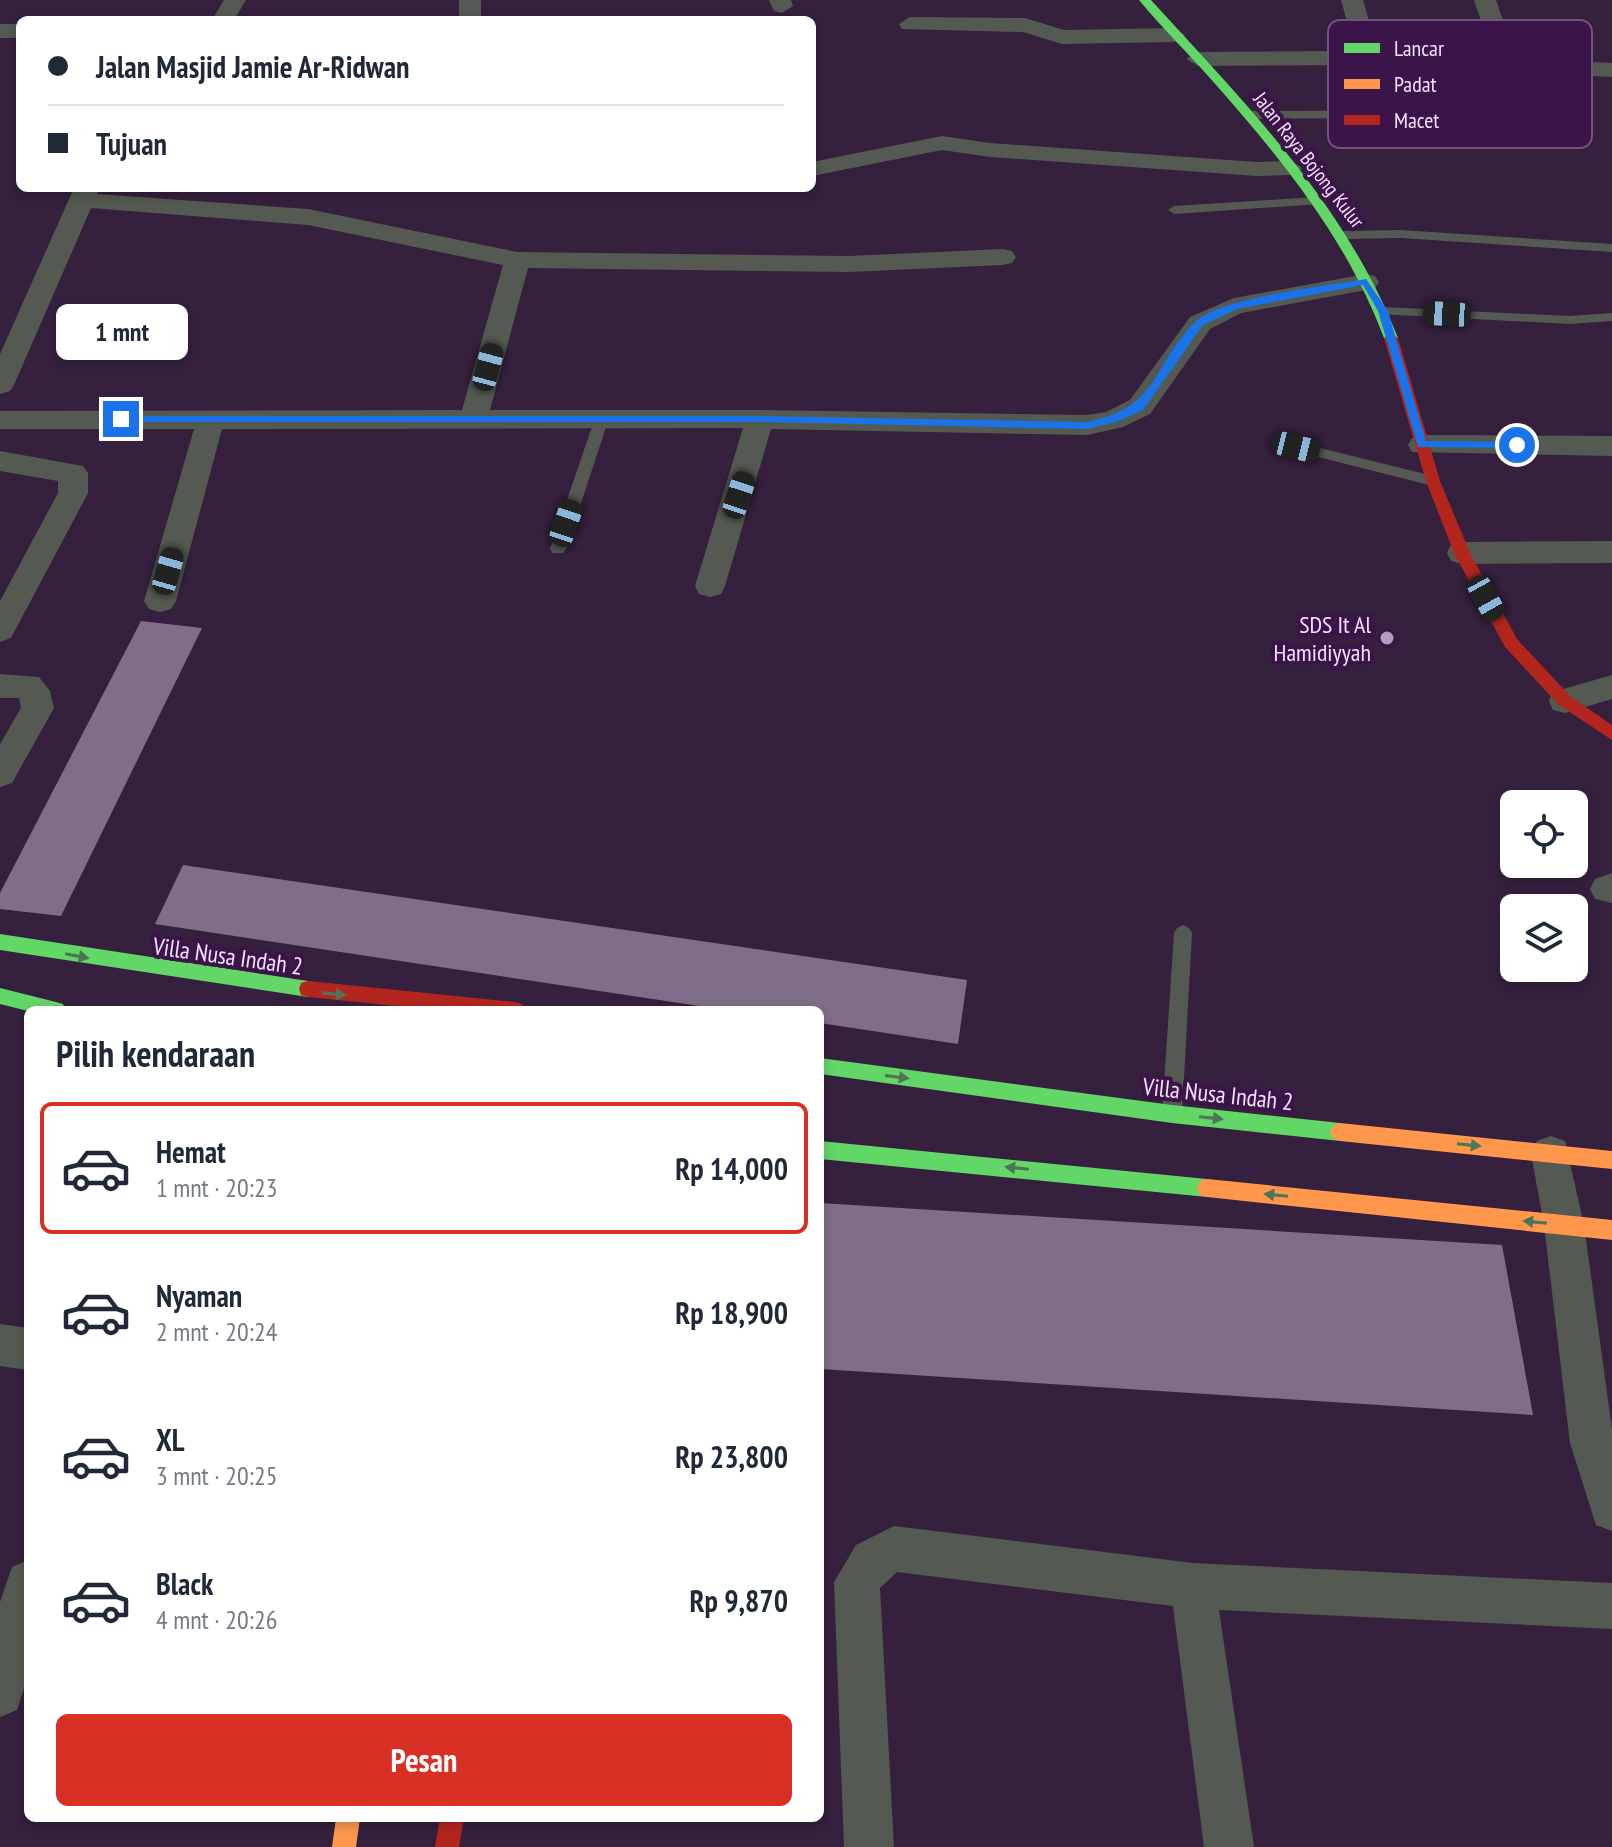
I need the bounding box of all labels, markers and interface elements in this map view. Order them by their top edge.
legend [1328,20,1592,148]
text: Lancar [1394,34,1444,62]
text: Jalan Masjid Jamie Ar-Ridwan [96,47,410,86]
text: Padat [1394,70,1437,98]
street label: Jalan Raya Bojong Kulur [1247,86,1370,234]
text: Macet [1394,106,1439,134]
text: Tujuan [96,124,167,163]
car [1422,301,1472,327]
callout: 1 mnt [55,303,187,359]
text: 1 mnt [95,315,149,348]
car [470,341,506,393]
route end [103,401,139,437]
route start [1499,427,1535,463]
car [1270,430,1322,464]
car [720,468,758,522]
car [547,496,585,550]
car [150,545,186,597]
car [1464,571,1508,625]
place label: SDS It Al Hamidiyyah [1274,609,1371,668]
marker: SDS It Al Hamidiyyah [1378,629,1396,647]
map controls [1500,790,1588,982]
button: locate [1500,790,1588,878]
button: layers [1500,894,1588,982]
street label: Villa Nusa Indah 2 [150,930,305,982]
one-way arrow [64,951,89,963]
one-way arrow [322,987,347,1000]
text: Pilih kendaraan [56,1030,255,1077]
one-way arrow [885,1071,910,1084]
street label: Villa Nusa Indah 2 [1140,1071,1295,1117]
one-way arrow [1199,1111,1224,1124]
icon: car [60,1132,132,1204]
text: Hemat [156,1132,226,1171]
one-way arrow [1457,1139,1482,1152]
text: Rp 14,000 [675,1149,788,1188]
one-way arrow [1004,1161,1029,1174]
text: 1 mnt · 20:23 [156,1171,277,1204]
one-way arrow [1263,1188,1288,1201]
one-way arrow [1522,1215,1547,1228]
icon: car [60,1276,132,1348]
text: Nyaman [156,1276,242,1315]
text: Rp 18,900 [675,1293,788,1332]
text: 2 mnt · 20:24 [156,1315,277,1348]
icon: car [60,1420,132,1492]
text: XL [156,1420,185,1459]
text: Rp 23,800 [675,1437,788,1476]
text: 3 mnt · 20:25 [156,1459,277,1492]
icon: car [60,1564,132,1636]
text: Black [156,1564,213,1603]
text: Rp 9,870 [690,1581,788,1620]
text: 4 mnt · 20:26 [156,1603,277,1636]
button: Pesan [56,1714,792,1806]

